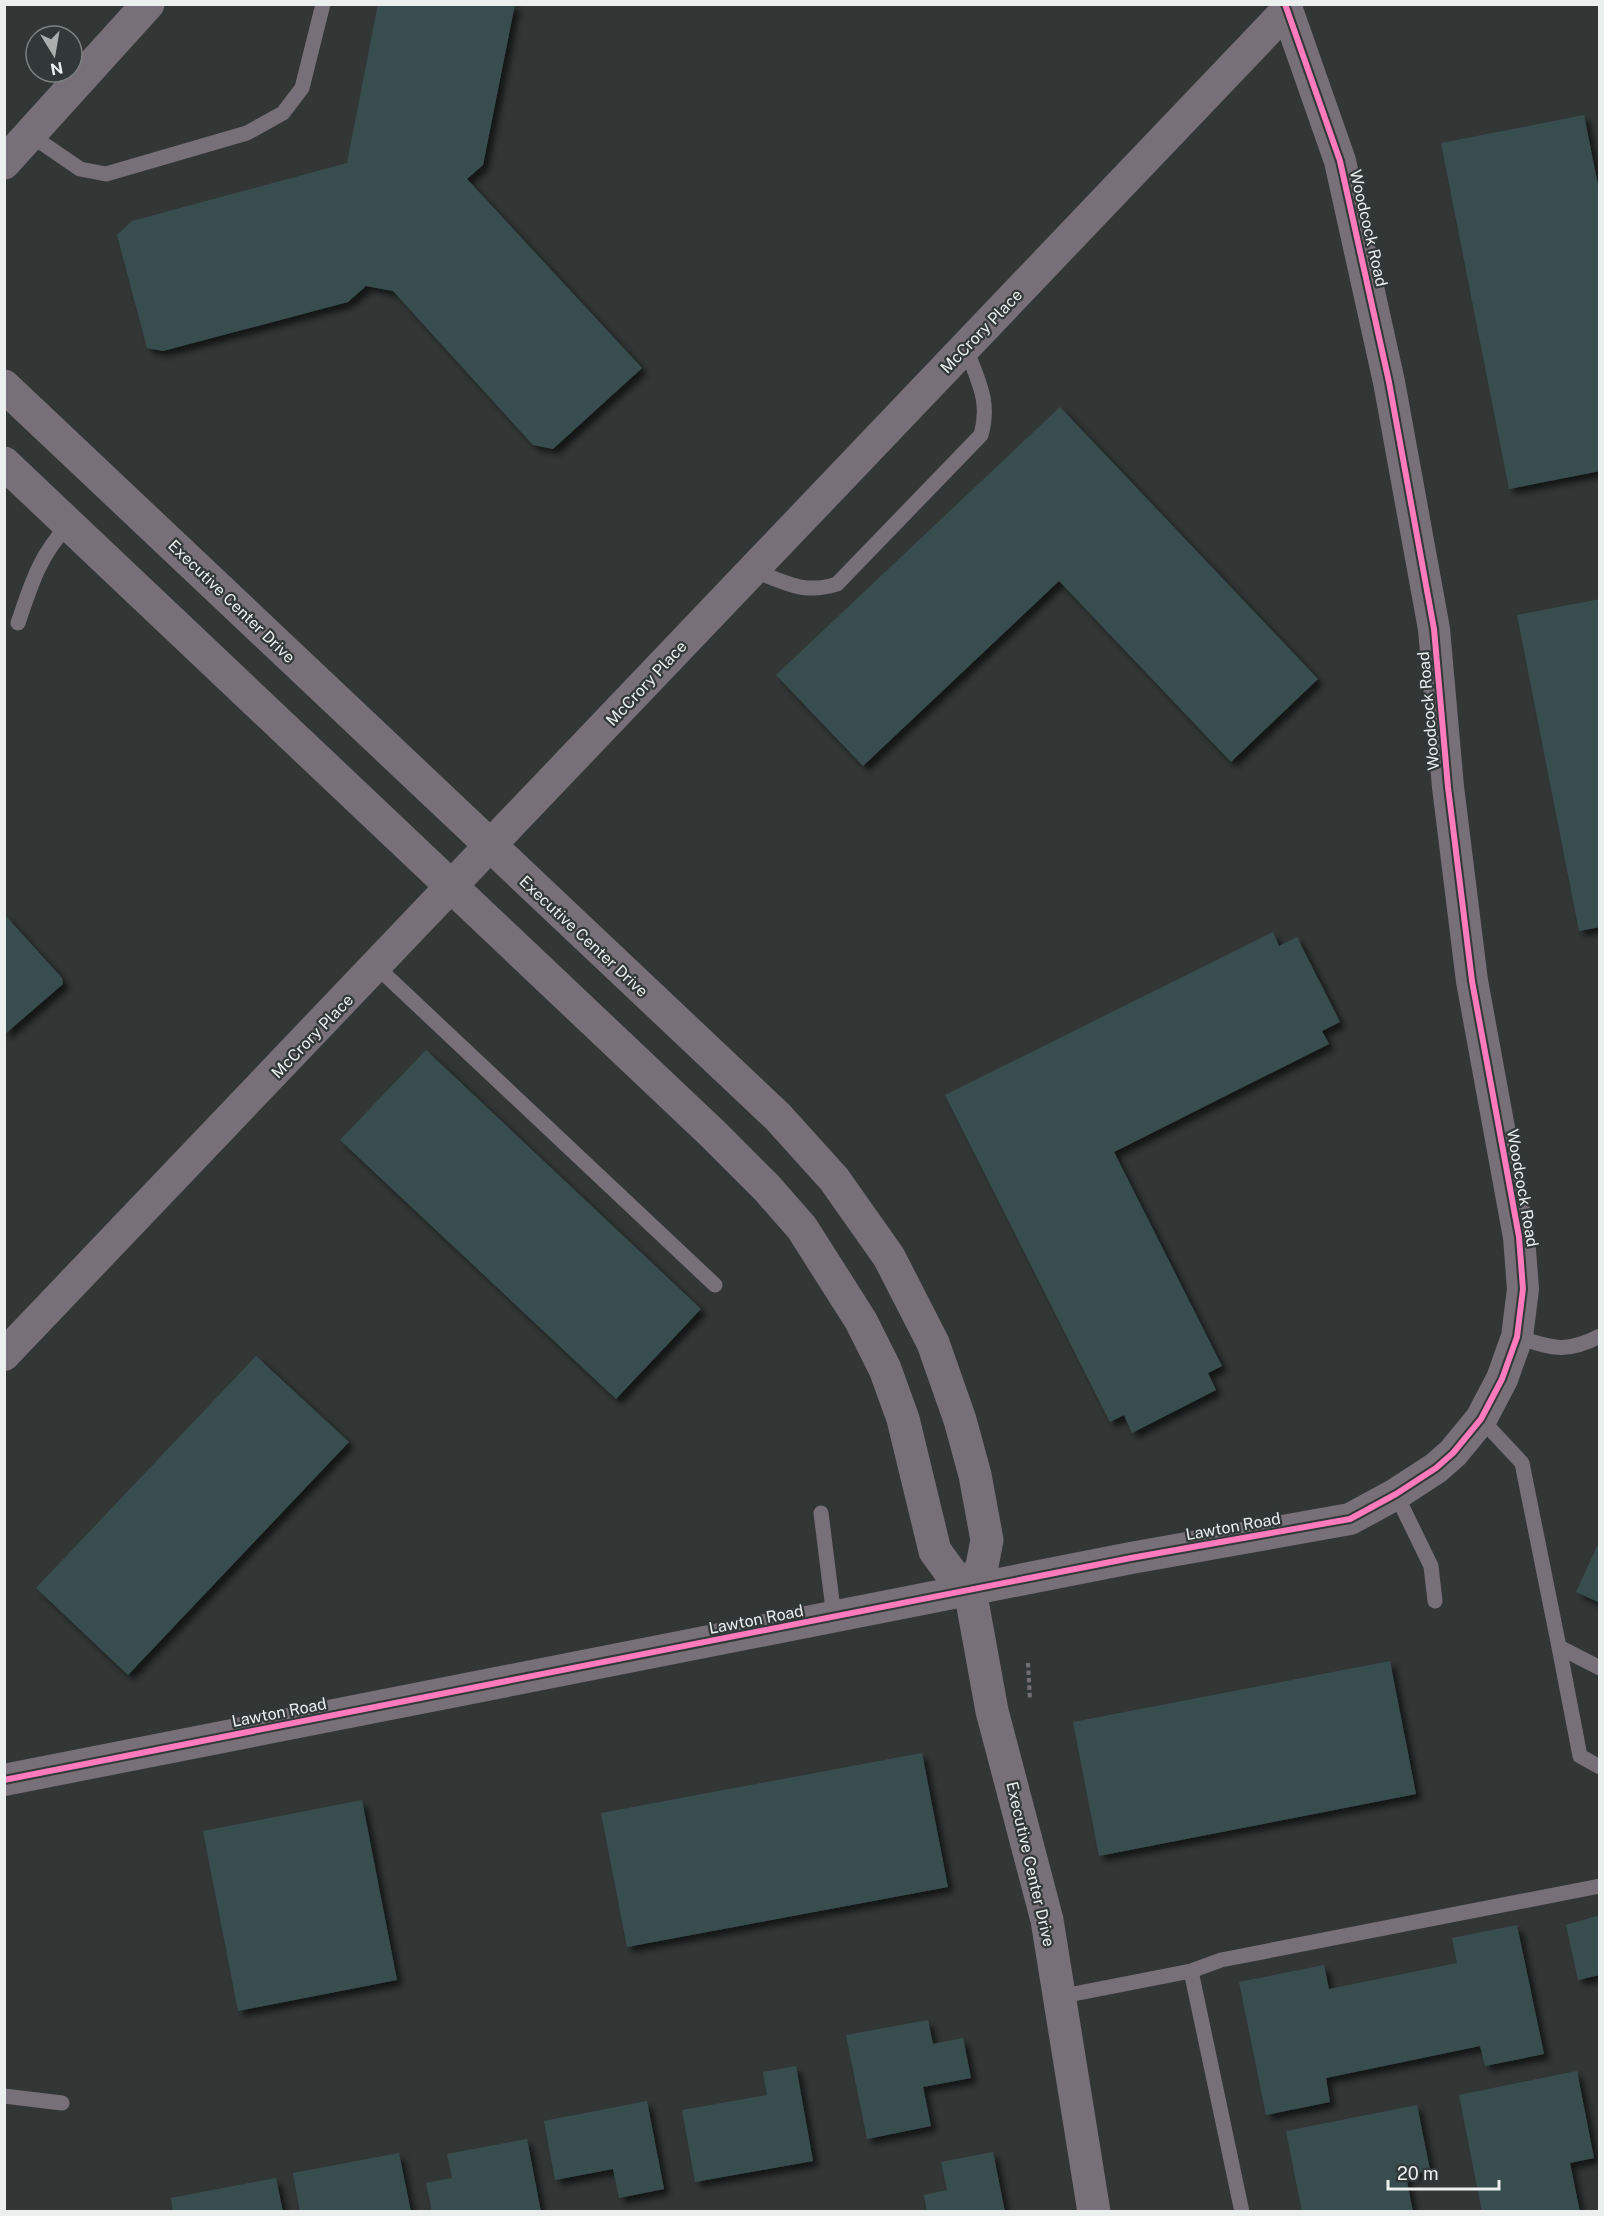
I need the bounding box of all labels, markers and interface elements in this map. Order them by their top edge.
north arrow [24,24,84,84]
text: N [49,58,65,79]
street label: Woodcock Road [1346,168,1391,288]
street label: McCrory Place [937,285,1026,377]
street label: Executive Center Drive [164,536,299,667]
street label: McCrory Place [602,637,691,730]
street label: Woodcock Road [1414,651,1443,771]
street label: Executive Center Drive [515,872,652,1001]
street label: McCrory Place [268,990,357,1082]
street label: Woodcock Road [1503,1128,1542,1248]
street label: Lawton Road [1184,1509,1282,1544]
street label: Lawton Road [707,1601,805,1638]
street label: Lawton Road [230,1694,328,1731]
street label: Executive Center Drive [1002,1780,1059,1949]
scale bar [1388,2153,1499,2191]
text: 20 m [1397,2163,1439,2184]

